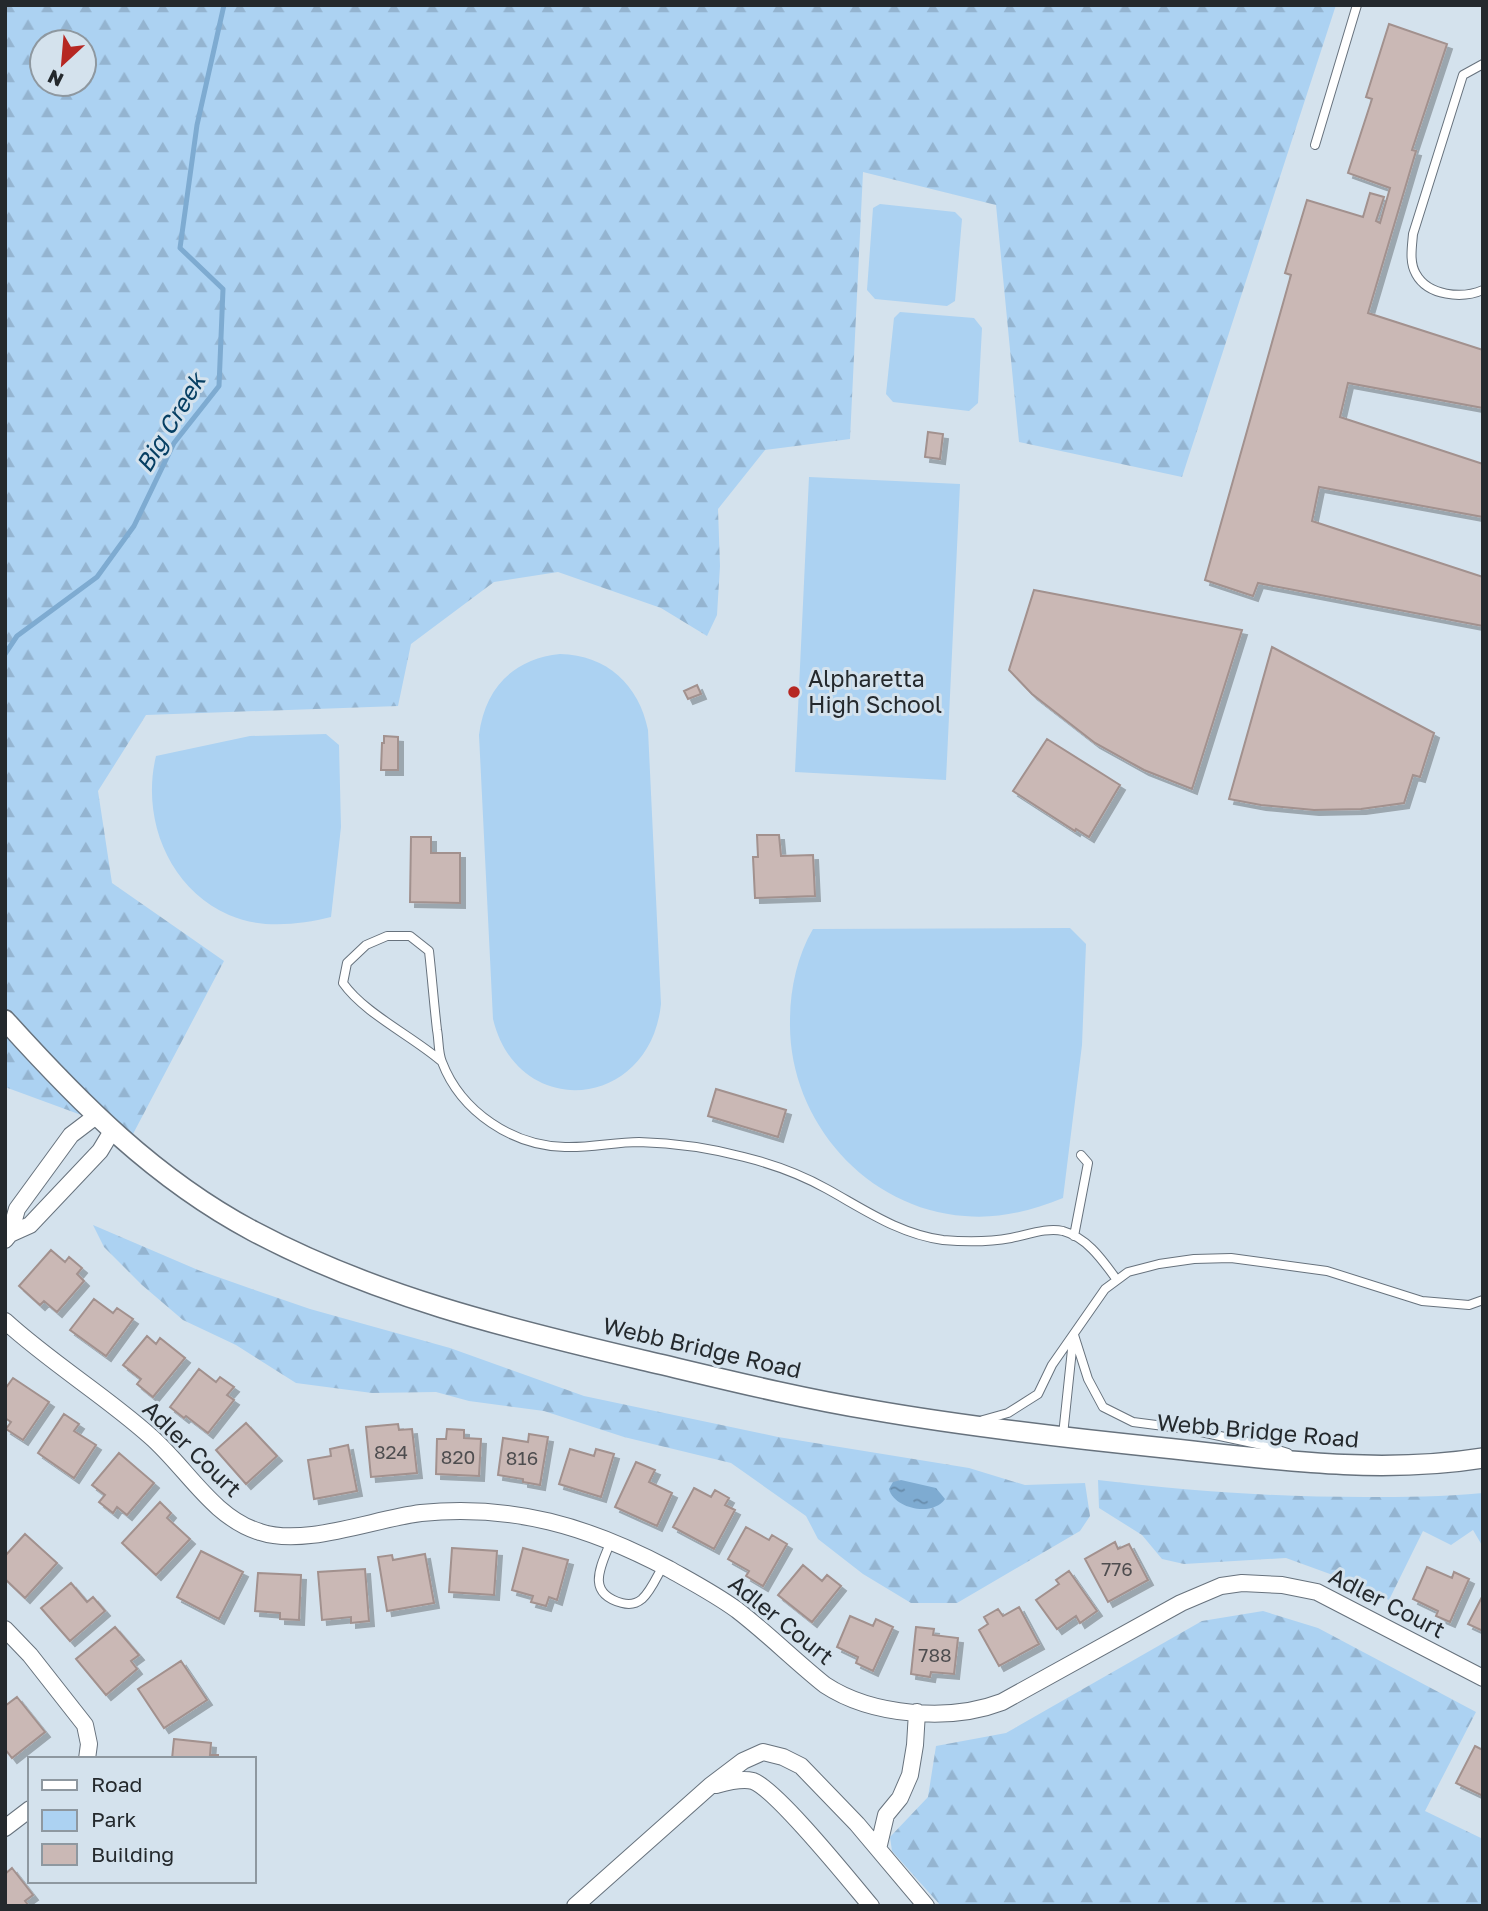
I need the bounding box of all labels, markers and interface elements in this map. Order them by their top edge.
north arrow [28,28,98,98]
text: N [44,65,67,92]
water label: Big Creek [129,365,213,477]
place label: Alpharetta High School [808,664,942,718]
marker: Alpharetta High School [786,684,802,700]
street label: Webb Bridge Road [600,1311,804,1383]
street label: Adler Court [137,1394,248,1502]
street label: Webb Bridge Road [1156,1407,1360,1453]
house number: 824 [374,1440,408,1463]
house number: 820 [441,1445,475,1468]
house number: 816 [506,1446,538,1469]
house number: 776 [1101,1557,1133,1580]
street label: Adler Court [1325,1561,1450,1643]
street label: Adler Court [724,1569,840,1670]
house number: 788 [918,1643,952,1666]
legend [28,1757,256,1883]
text: Road [91,1771,142,1797]
text: Park [91,1806,137,1832]
text: Building [91,1841,174,1867]

